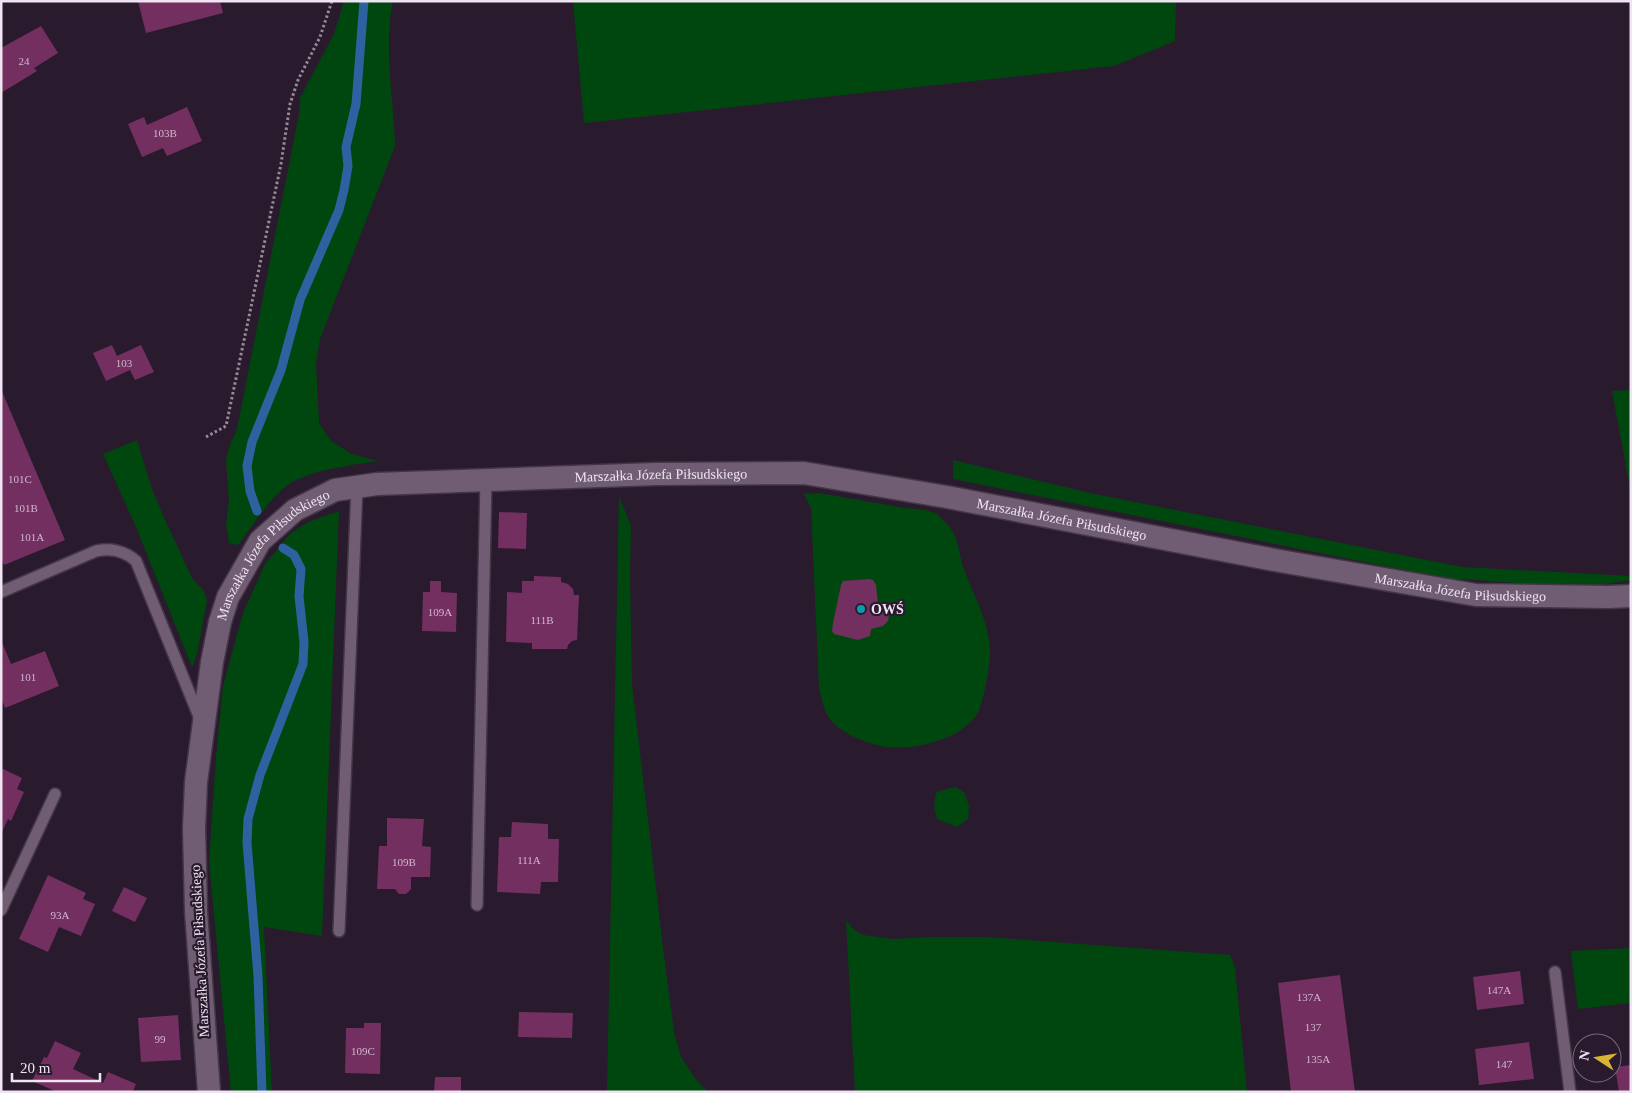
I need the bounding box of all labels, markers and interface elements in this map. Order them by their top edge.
house number: 24 [19,55,30,67]
house number: 103B [153,127,177,139]
house number: 103 [116,357,133,369]
street label: Marszałka Józefa Piłsudskiego [574,466,747,484]
house number: 101C [8,473,32,485]
street label: Marszałka Józefa Piłsudskiego [214,487,332,622]
street label: Marszałka Józefa Piłsudskiego [975,495,1148,543]
house number: 101B [14,502,38,514]
house number: 101A [20,531,44,543]
street label: Marszałka Józefa Piłsudskiego [1374,570,1546,604]
place label: OWŚ [871,601,904,617]
marker: OWŚ [855,603,867,615]
house number: 109A [428,606,452,618]
house number: 111B [530,614,554,626]
house number: 101 [20,671,36,683]
house number: 111A [517,854,541,866]
house number: 109B [392,856,416,868]
street label: Marszałka Józefa Piłsudskiego [188,864,212,1038]
house number: 93A [51,909,70,921]
house number: 147A [1487,984,1511,996]
house number: 137A [1297,991,1321,1003]
house number: 137 [1305,1021,1322,1033]
house number: 99 [155,1033,166,1045]
north arrow [1572,1033,1622,1083]
house number: 109C [351,1045,375,1057]
text: N [1576,1049,1593,1062]
scale bar [12,1050,100,1082]
house number: 135A [1306,1053,1330,1065]
house number: 147 [1496,1058,1513,1070]
text: 20 m [20,1060,51,1076]

